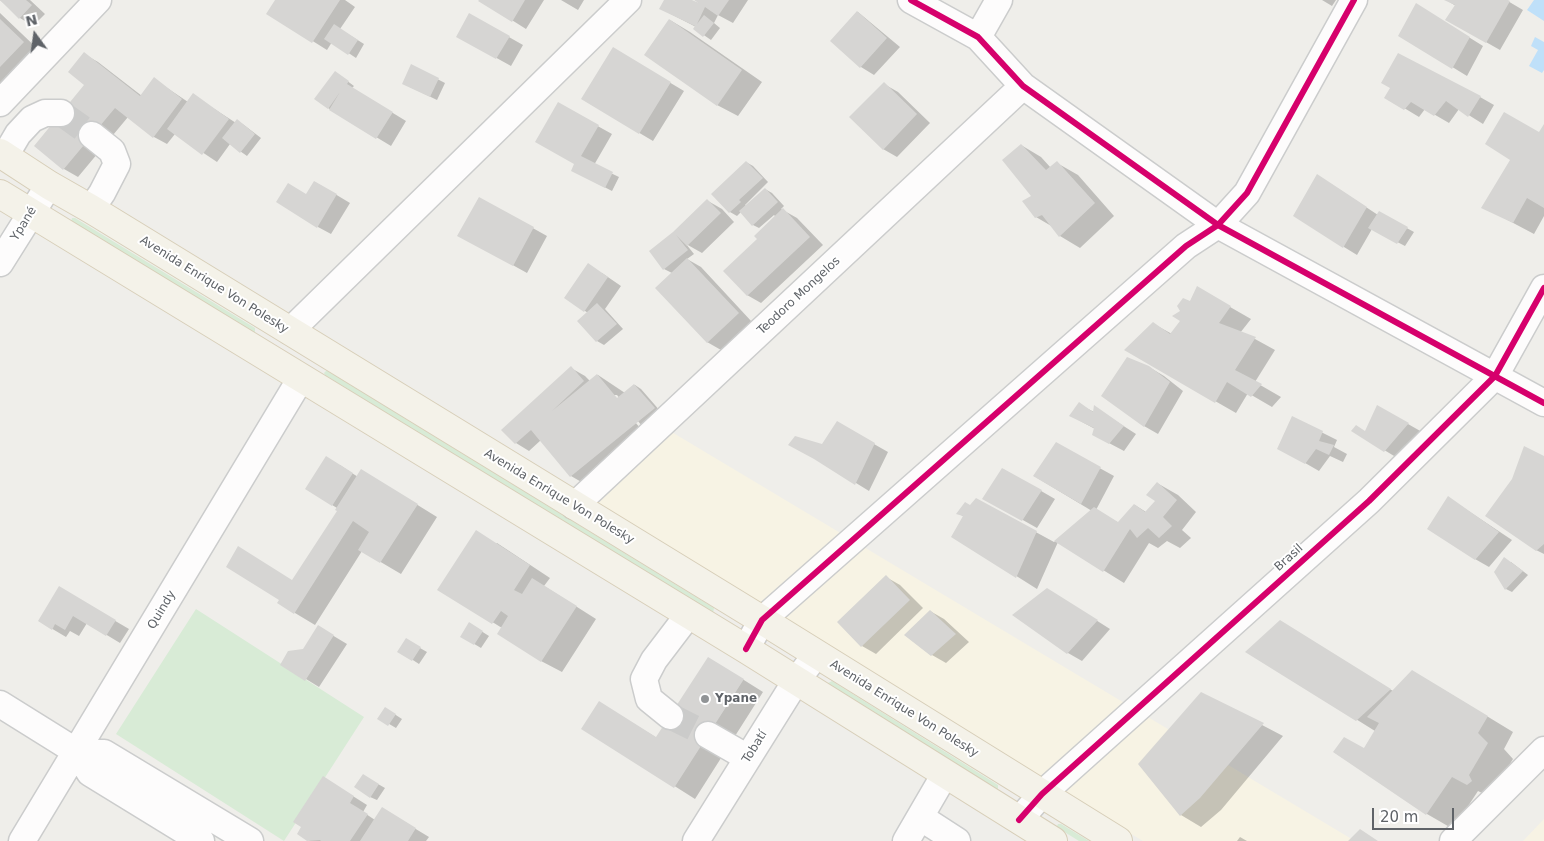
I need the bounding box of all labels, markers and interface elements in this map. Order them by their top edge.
north arrow [10,10,60,60]
text: N [24,11,39,30]
street label: Ypané [8,204,40,244]
street label: Avenida Enrique Von Polesky [137,233,291,337]
street label: Teodoro Mongelos [755,254,843,338]
street label: Avenida Enrique Von Polesky [481,446,637,548]
street label: Brasil [1272,541,1306,575]
street label: Quindy [145,588,179,632]
street label: Avenida Enrique Von Polesky [827,657,981,761]
place label: Ypane [715,692,757,706]
marker: Ypane [699,693,711,705]
street label: Tobatí [739,728,771,766]
scale bar [1374,798,1456,830]
text: 20 m [1380,808,1418,826]

